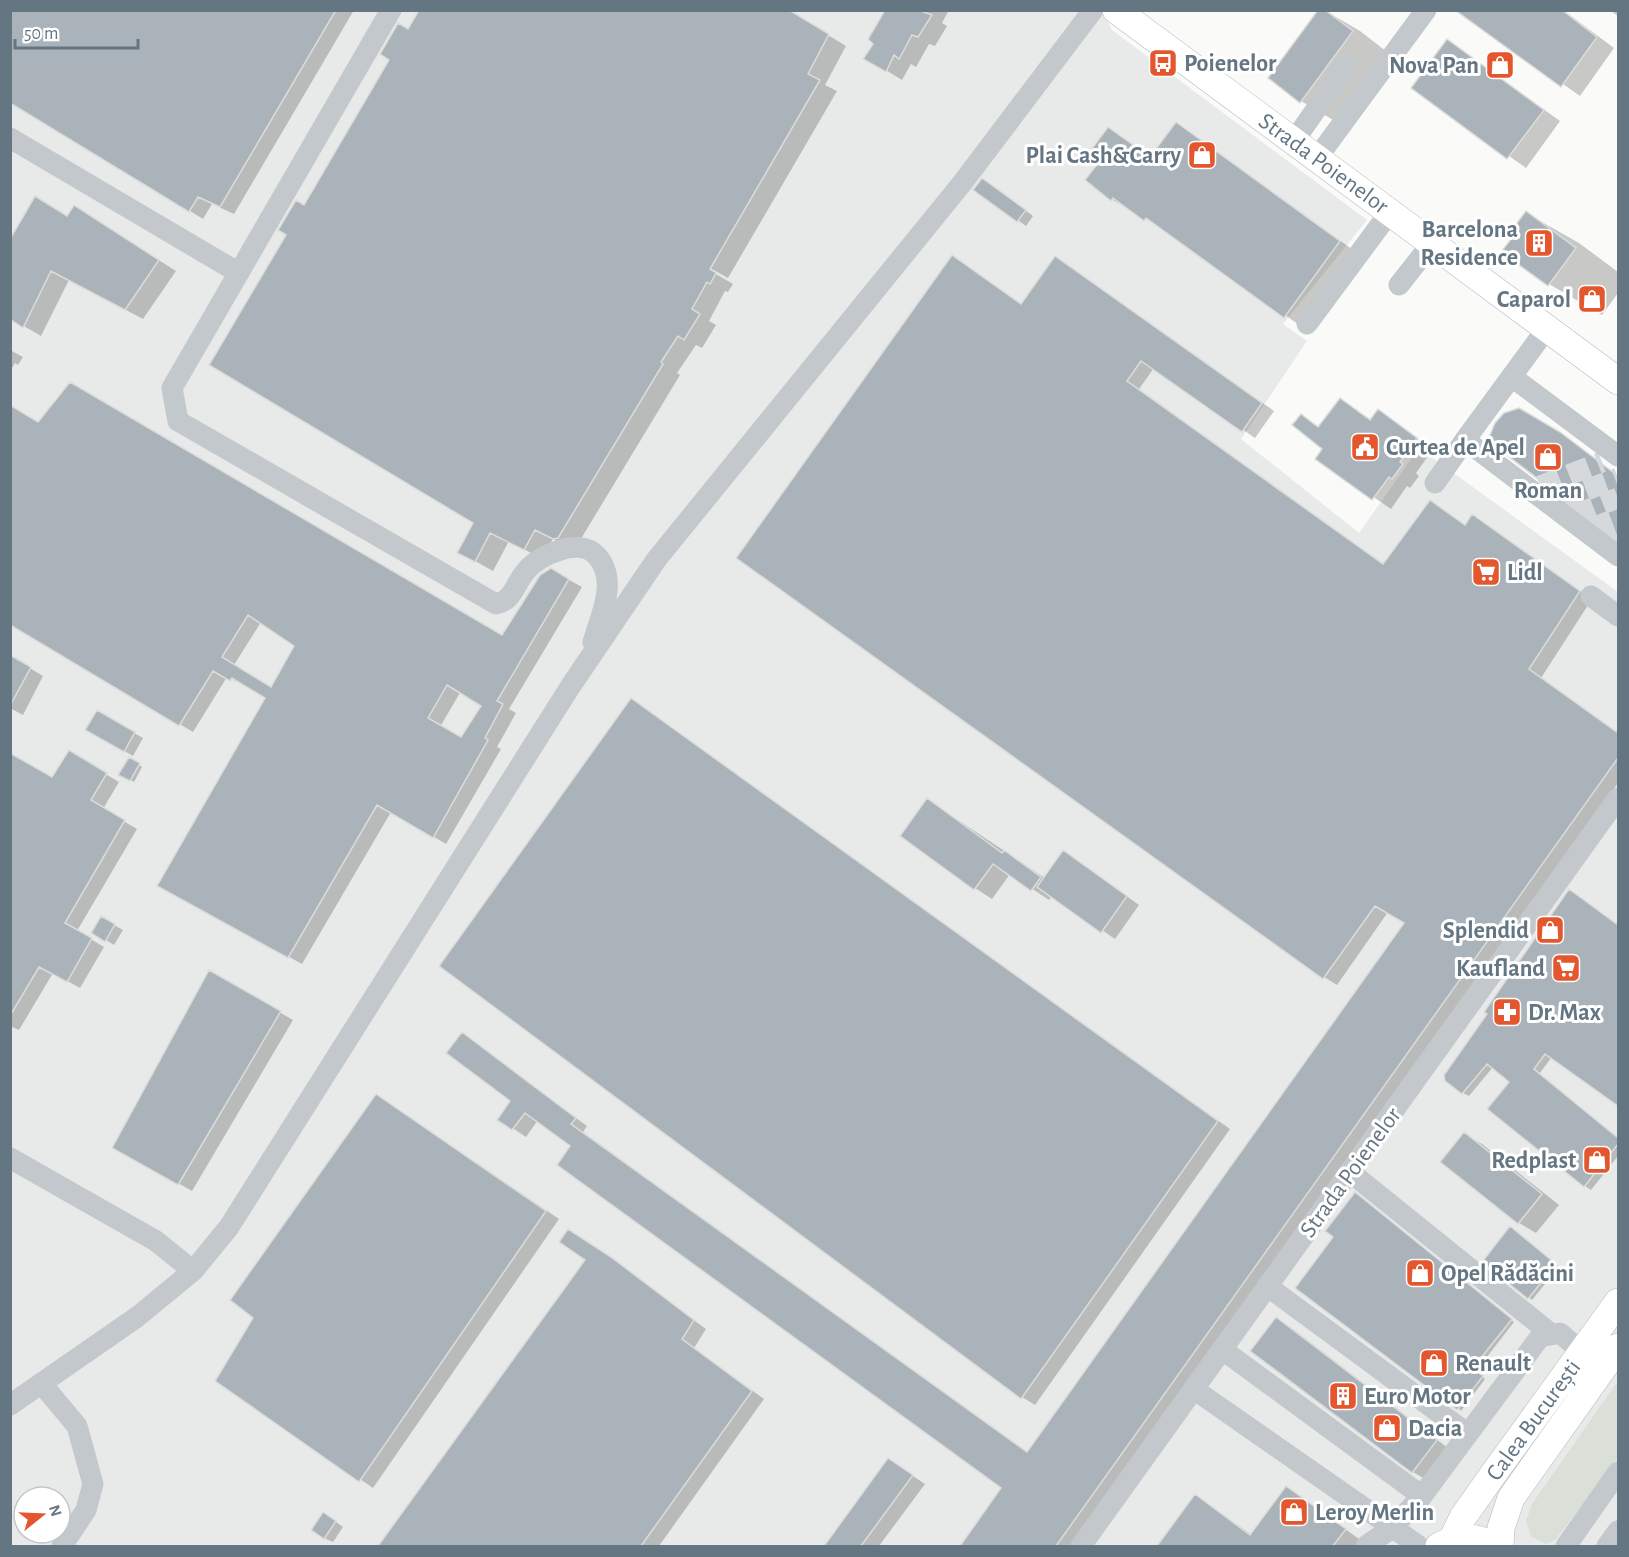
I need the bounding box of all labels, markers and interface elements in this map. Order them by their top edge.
scale bar [15,12,138,50]
text: 50 m [24,25,58,43]
bus stop icon: Poienelor [1147,47,1179,79]
shop icon: Nova Pan [1484,49,1516,81]
place label: Poienelor [1184,52,1277,76]
place label: Nova Pan [1389,54,1479,78]
street label: Strada Poienelor [1254,109,1393,219]
shop icon: Plai Cash&Carry [1186,139,1218,171]
place label: Plai Cash&Carry [1026,144,1181,168]
place label: Barcelona Residence [1421,218,1518,270]
building icon: Barcelona Residence [1523,227,1555,259]
shop icon: Caparol [1576,283,1608,315]
place label: Caparol [1497,288,1571,312]
public building icon: Curtea de Apel [1349,431,1381,463]
place label: Curtea de Apel [1386,436,1525,460]
shop icon: Roman [1532,441,1564,473]
place label: Roman [1514,479,1582,503]
supermarket icon: Lidl [1470,556,1502,588]
place label: Lidl [1507,561,1543,585]
shop icon: Splendid [1534,914,1566,946]
place label: Splendid [1443,919,1529,943]
supermarket icon: Kaufland [1550,952,1582,984]
place label: Kaufland [1456,957,1545,981]
pharmacy icon: Dr. Max [1491,996,1523,1028]
place label: Dr. Max [1528,1001,1601,1025]
street label: Strada Poienelor [1296,1103,1406,1242]
shop icon: Redplast [1581,1144,1613,1176]
place label: Redplast [1491,1149,1576,1173]
shop icon: Opel Rădăcini [1404,1257,1436,1289]
place label: Opel Rădăcini [1441,1262,1574,1286]
shop icon: Renault [1418,1347,1450,1379]
place label: Renault [1455,1352,1531,1376]
street label: Calea București [1482,1356,1586,1486]
building icon: Euro Motor [1327,1380,1359,1412]
place label: Euro Motor [1364,1385,1471,1409]
shop icon: Dacia [1371,1412,1403,1444]
place label: Dacia [1408,1417,1462,1441]
north arrow [12,1485,72,1545]
shop icon: Leroy Merlin [1278,1496,1310,1528]
place label: Leroy Merlin [1315,1501,1434,1525]
text: N [46,1503,65,1518]

